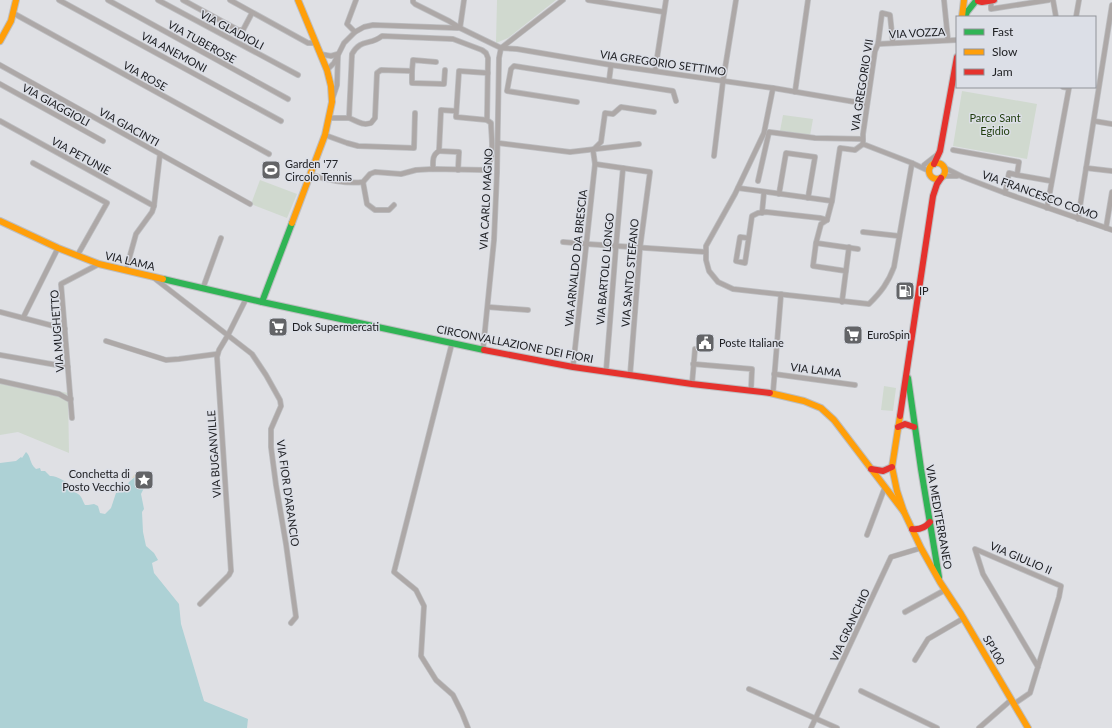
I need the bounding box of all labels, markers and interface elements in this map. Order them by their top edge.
street label: VIA GLADIOLI [198,7,266,52]
legend [956,16,1096,88]
street label: VIA TUBEROSE [166,17,239,66]
text: Fast [992,24,1014,39]
street label: VIA VOZZA [888,25,946,40]
street label: VIA ANEMONI [139,29,209,74]
street label: VIA GREGORIO VII [848,38,875,132]
text: Slow [992,44,1018,59]
street label: VIA GREGORIO SETTIMO [599,47,727,78]
street label: VIA ROSE [121,58,170,93]
text: Jam [992,64,1013,79]
street label: VIA GIAGGIOLI [20,81,92,129]
street label: VIA GIACINTI [97,105,162,149]
park label: Parco Sant Egidio [969,111,1021,137]
street label: VIA PETUNIE [49,134,113,177]
street label: VIA CARLO MAGNO [476,148,495,250]
place label: Garden '77 Circolo Tennis [285,157,352,183]
sports icon: Garden '77 Circolo Tennis [260,159,282,181]
street label: VIA FRANCESCO COMO [980,167,1100,222]
street label: VIA ARNALDO DA BRESCIA [562,188,589,327]
street label: VIA BARTOLO LONGO [593,212,616,326]
street label: VIA SANTO STEFANO [618,218,641,328]
street label: VIA LAMA [104,248,157,273]
fuel station icon: IP [894,280,916,302]
place label: IP [919,284,929,297]
street label: VIA MUGHETTO [47,289,66,373]
supermarket icon: Dok Supermercati [267,316,289,338]
place label: Dok Supermercati [292,320,379,333]
street label: CIRCONVALLAZIONE DEI FIORI [436,322,595,365]
supermarket icon: EuroSpin [842,324,864,346]
place label: EuroSpin [867,328,910,341]
public building icon: Poste Italiane [694,332,716,354]
place label: Poste Italiane [719,336,784,349]
street label: VIA LAMA [790,360,843,379]
street label: VIA BUGANVILLE [204,410,223,498]
street label: VIA FIOR D'ARANCIO [275,439,302,547]
street label: VIA MEDITERRANEO [924,464,955,570]
place label: Conchetta di Posto Vecchio [62,467,130,493]
place icon: Conchetta di Posto Vecchio [133,469,155,491]
street label: VIA GIULIO II [988,539,1054,576]
street label: VIA GRANCHIO [827,586,872,663]
street label: SP100 [981,633,1008,667]

